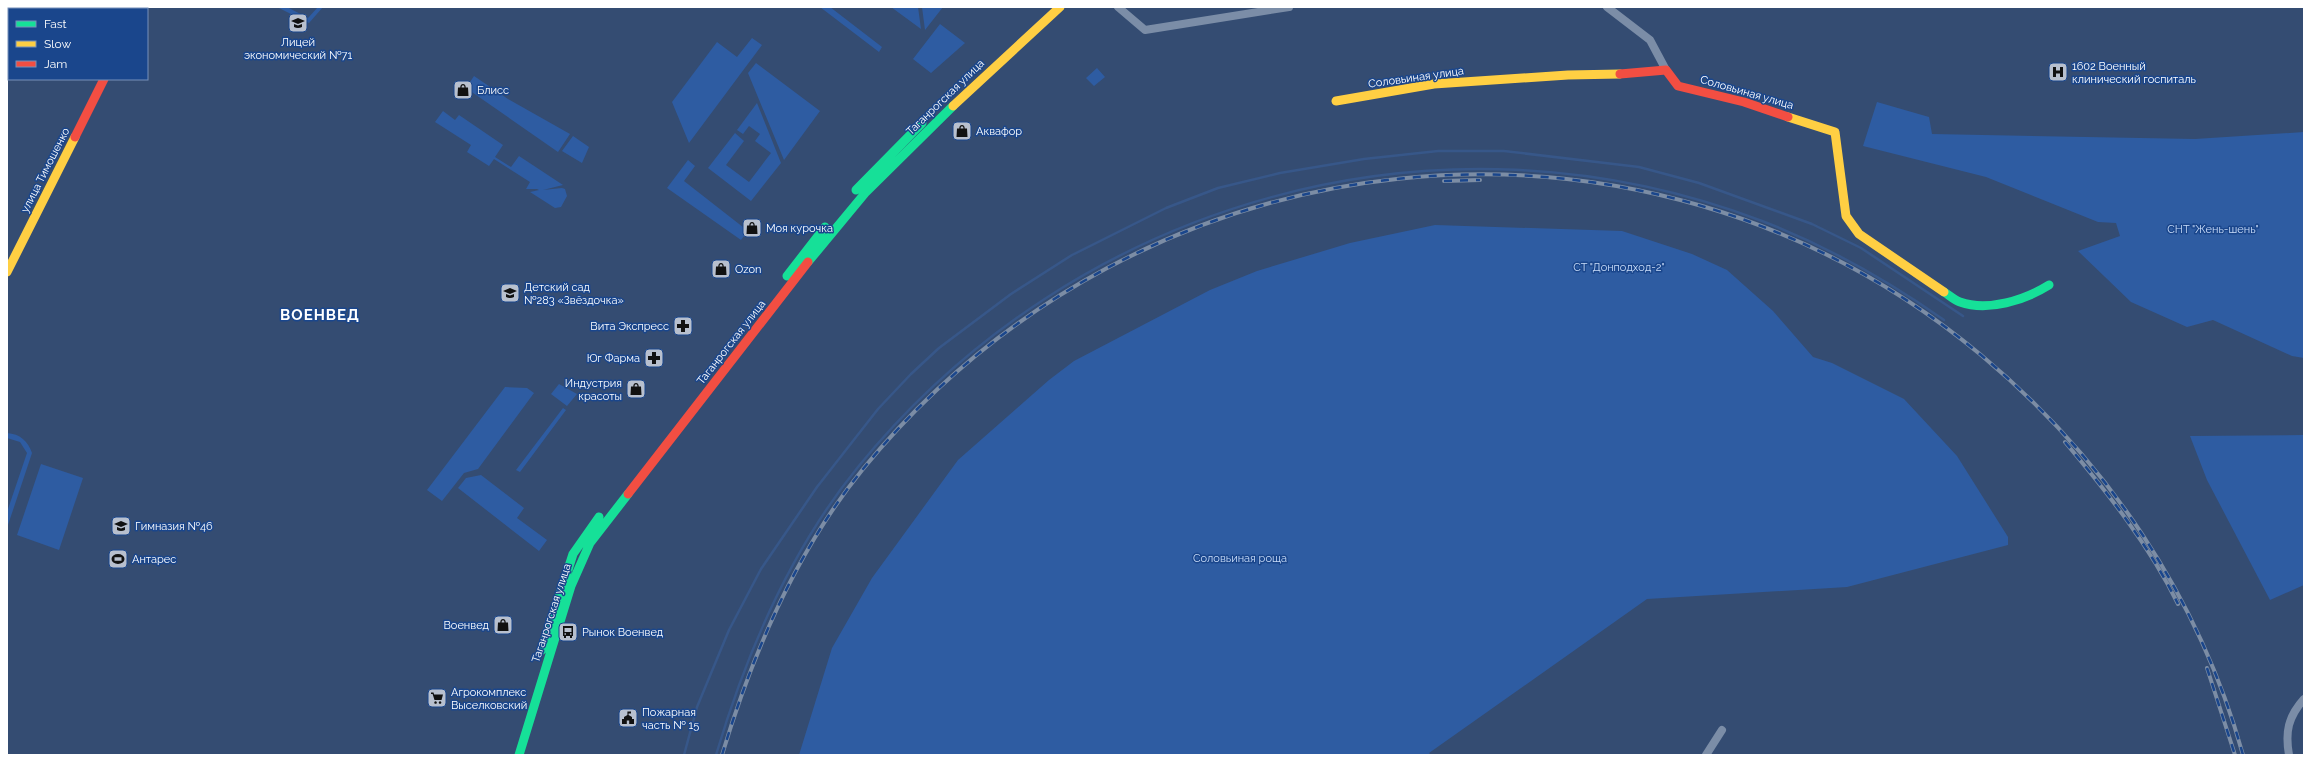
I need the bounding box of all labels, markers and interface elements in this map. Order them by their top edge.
legend [8,8,148,80]
school or university icon: Лицей экономический №71 [287,12,309,34]
text: Fast [44,17,67,31]
place label: Лицей экономический №71 [244,36,352,62]
text: Slow [44,37,71,51]
text: Jam [44,57,67,71]
street label: Таганрогская улица [904,57,987,138]
place label: 1602 Военный клинический госпиталь [2072,60,2197,86]
hospital icon: 1602 Военный клинический госпиталь [2047,61,2069,83]
street label: Соловьиная улица [1367,64,1465,91]
street label: Соловьиная улица [1699,73,1795,112]
shop icon: Блисс [452,79,474,101]
place label: Блисс [477,84,509,97]
shop icon: Аквафор [951,120,973,142]
street label: улица Тимошенко [18,125,73,215]
place label: Аквафор [976,125,1022,138]
shop icon: Моя курочка [741,217,763,239]
place label: Моя курочка [766,222,833,235]
park label: СНТ "Жень-шень" [2167,223,2259,236]
shop icon: Ozon [710,258,732,280]
park label: СТ "Донподход-2" [1573,261,1665,274]
place label: Ozon [735,263,762,276]
place label: Детский сад №283 «Звёздочка» [524,281,624,307]
school or university icon: Детский сад №283 «Звёздочка» [499,282,521,304]
street label: Таганрогская улица [694,298,768,387]
district label: ВОЕНВЕД [280,306,360,324]
pharmacy icon: Вита Экспресс [672,315,694,337]
place label: Вита Экспресс [590,320,669,333]
pharmacy icon: Юг Фарма [643,347,665,369]
place label: Юг Фарма [587,352,640,365]
place label: Индустрия красоты [565,377,622,403]
shop icon: Индустрия красоты [625,378,647,400]
school or university icon: Гимназия №46 [110,515,132,537]
place label: Гимназия №46 [135,520,213,533]
sports icon: Антарес [107,548,129,570]
park label: Соловьиная роща [1193,552,1287,565]
place label: Антарес [132,553,176,566]
street label: Таганрогская улица [529,562,574,664]
shop icon: Военвед [492,614,514,636]
place label: Военвед [444,619,490,632]
bus stop icon: Рынок Военвед [557,621,579,643]
place label: Рынок Военвед [582,626,664,639]
place label: Агрокомплекс Выселковский [451,686,527,712]
supermarket icon: Агрокомплекс Выселковский [426,687,448,709]
place label: Пожарная часть № 15 [642,706,699,732]
public building icon: Пожарная часть № 15 [617,707,639,729]

